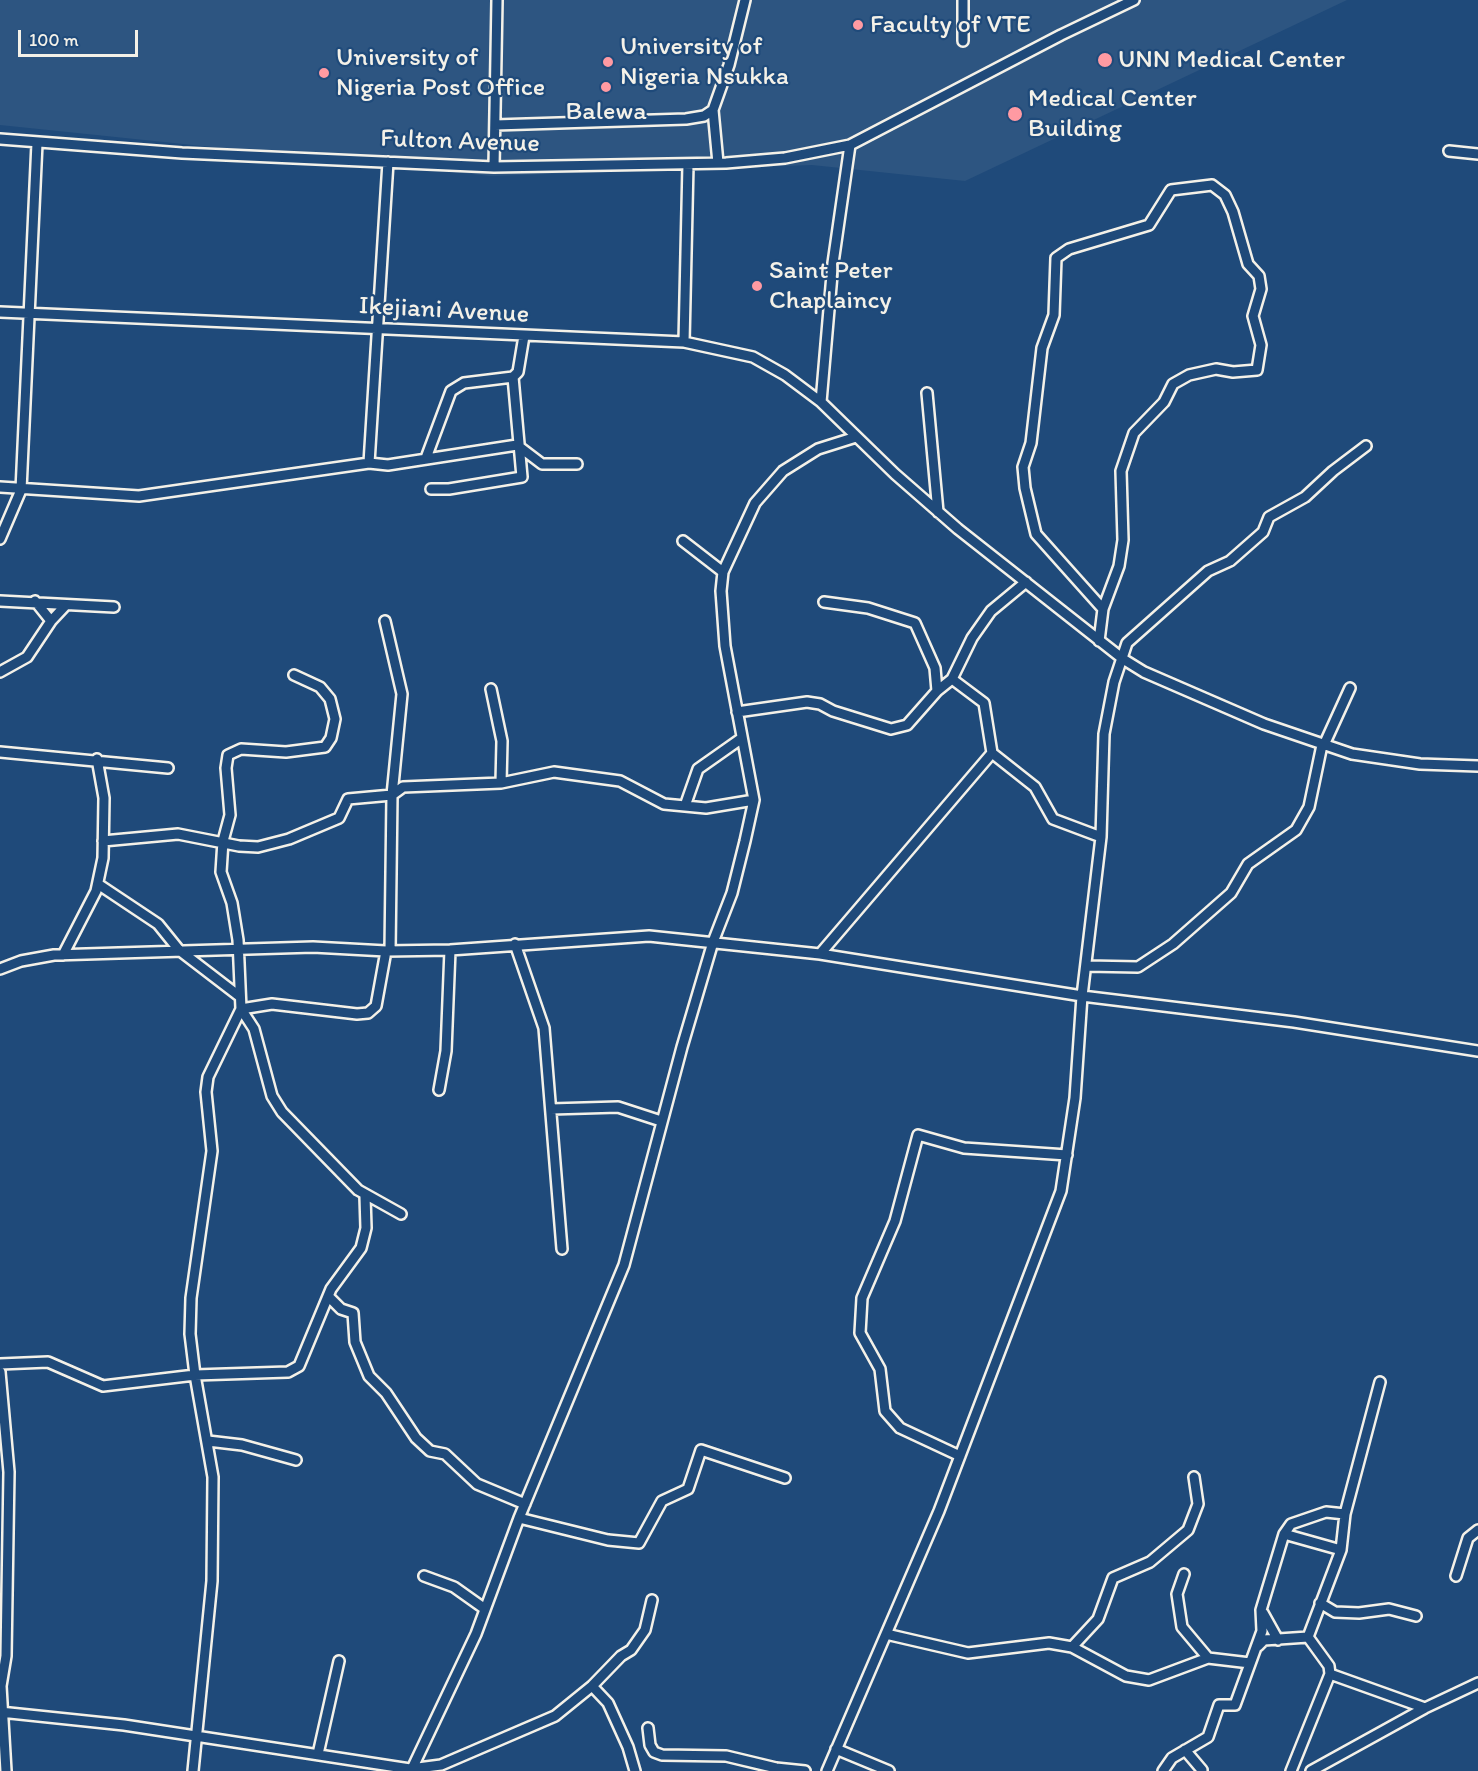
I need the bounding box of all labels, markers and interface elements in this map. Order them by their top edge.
place label: Faculty of VTE [870,9,1031,41]
scale bar [21,18,141,56]
marker: Faculty of VTE [851,18,865,32]
text: 100 m [29,29,79,51]
place label: University of Nigeria Nsukka [620,31,789,92]
place label: University of Nigeria Post Office [336,42,545,104]
place label: UNN Medical Center [1118,44,1345,76]
marker: UNN Medical Center [1096,51,1114,69]
marker: University of Nigeria Nsukka [601,55,615,69]
marker: University of Nigeria Post Office [317,66,331,80]
marker: Balewa [599,80,613,94]
place label: Medical Center Building [1028,83,1197,144]
place label: Balewa [565,96,647,128]
marker: Medical Center Building [1006,105,1024,123]
street label: Fulton Avenue [380,124,540,160]
place label: Saint Peter Chaplaincy [769,255,892,316]
marker: Saint Peter Chaplaincy [750,279,764,293]
street label: Ikejiani Avenue [358,291,530,331]

